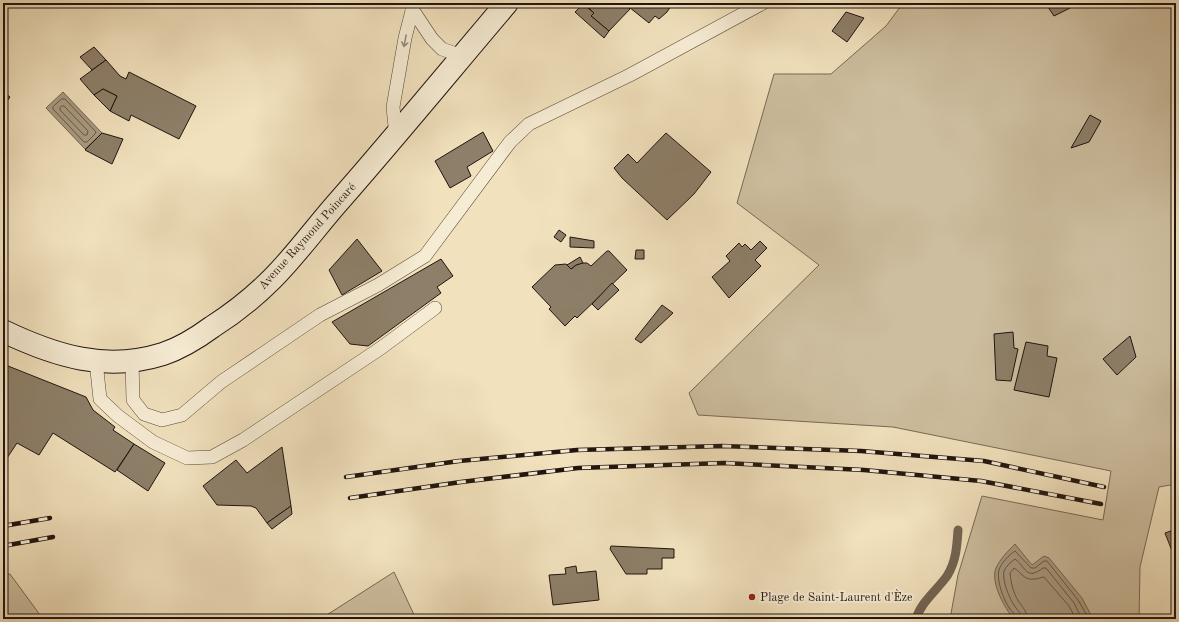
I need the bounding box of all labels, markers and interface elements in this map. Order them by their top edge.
one-way arrow [400,34,408,47]
street label: Avenue Raymond Poincaré [257,181,359,292]
place label: Plage de Saint-Laurent d'Èze [760,589,913,604]
marker: Plage de Saint-Laurent d'Èze [747,592,757,602]

